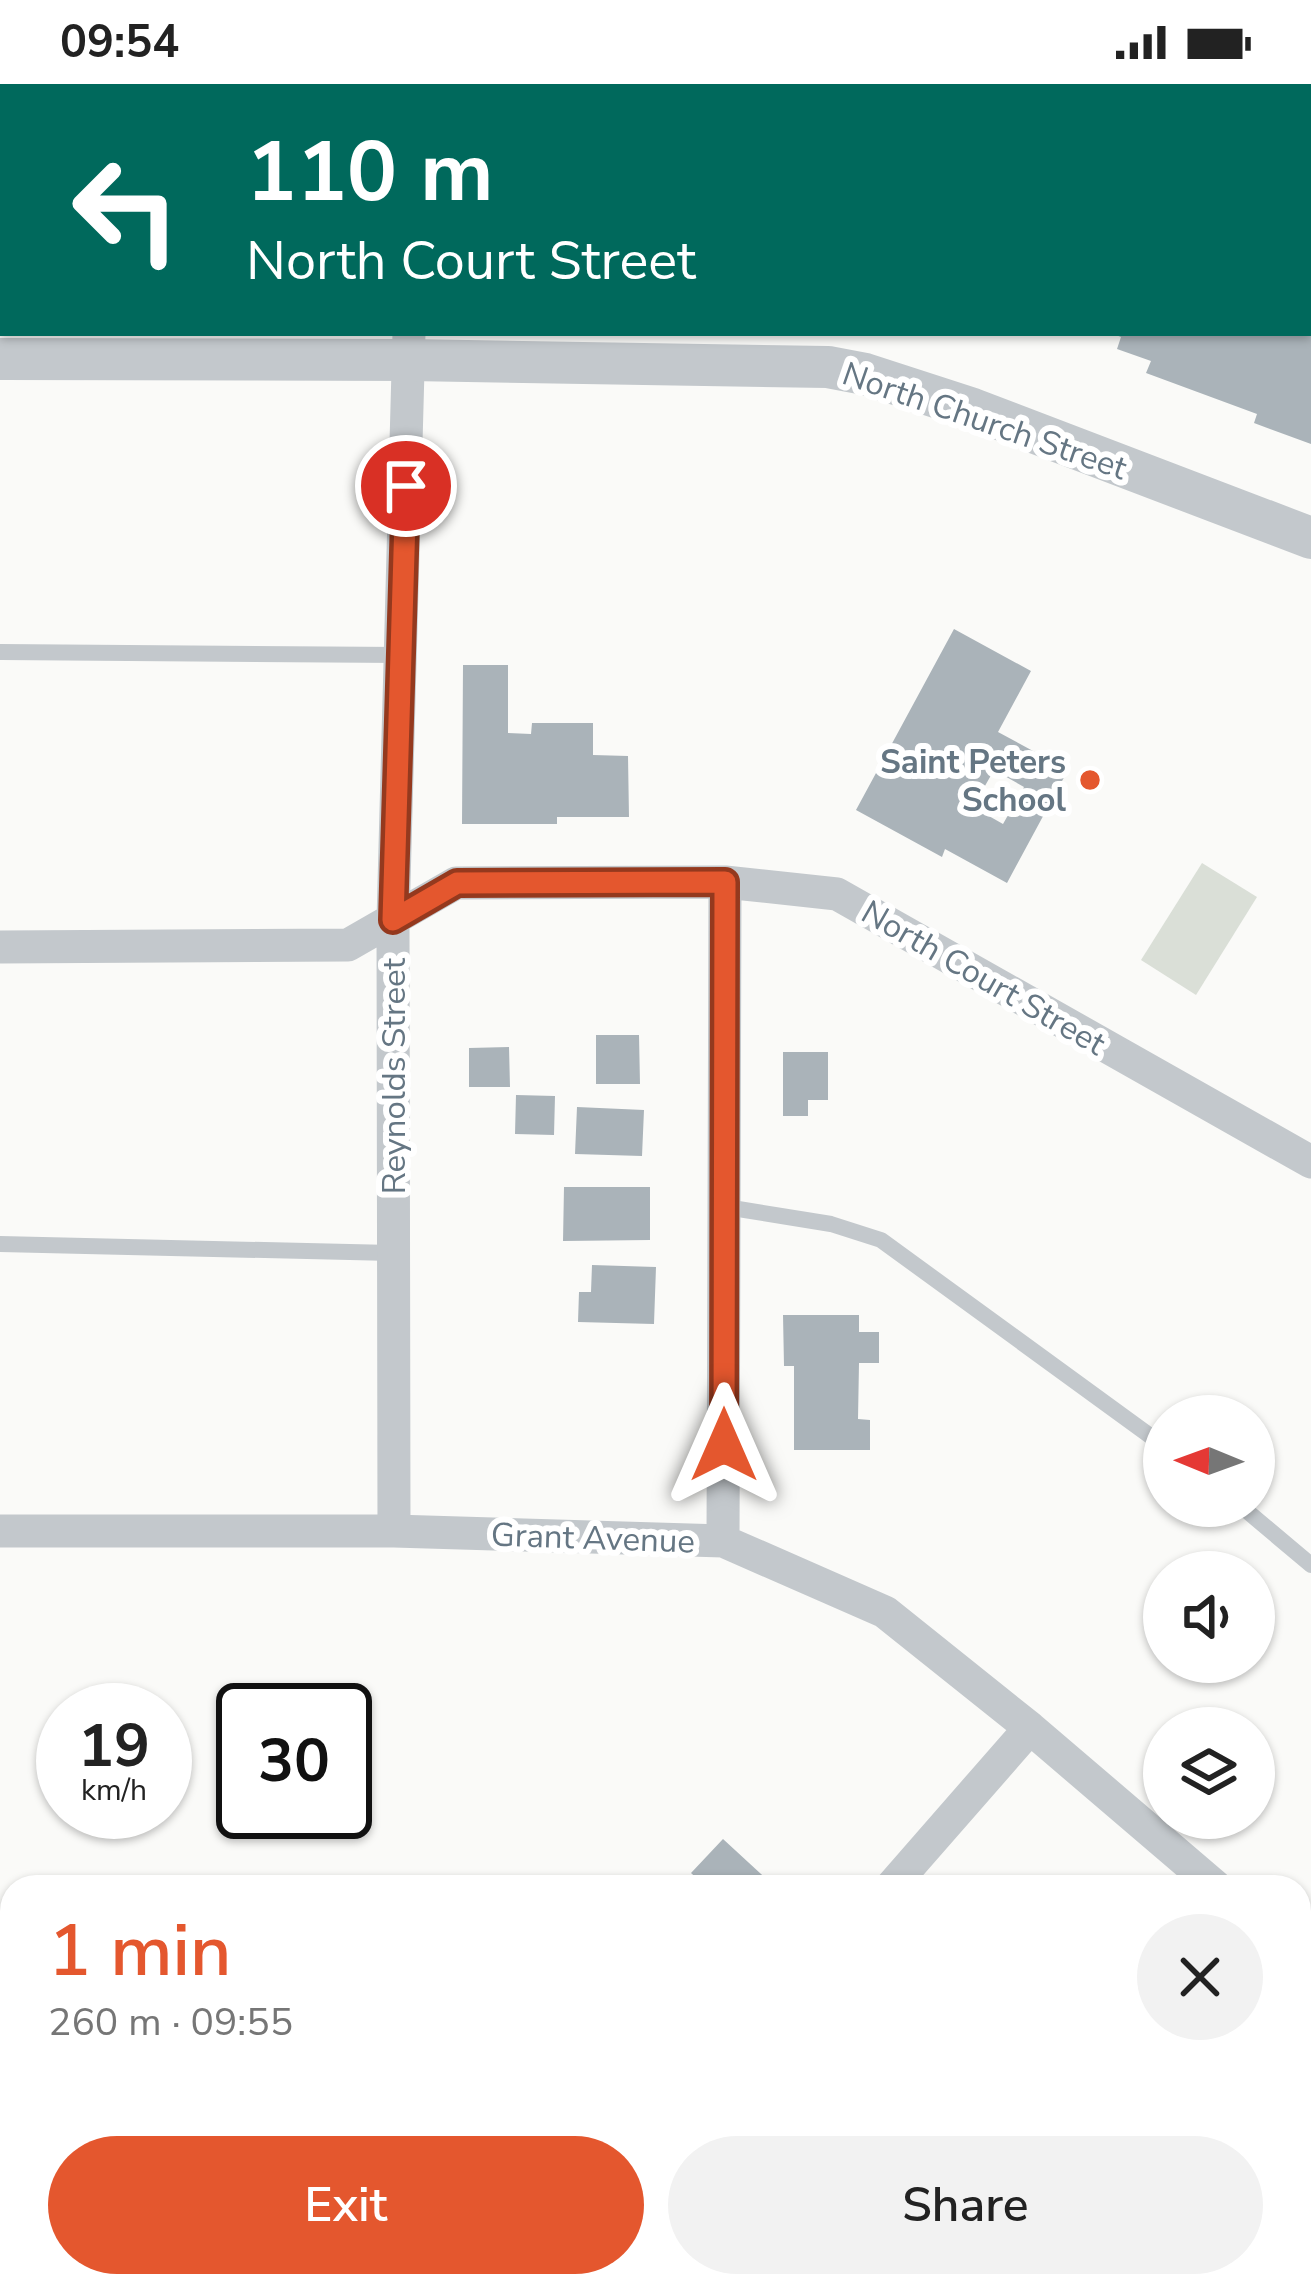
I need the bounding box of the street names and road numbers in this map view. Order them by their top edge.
street label: North Church Street [836,352,1133,491]
street label: North Court Street [853,890,1114,1067]
street label: Reynolds Street [372,957,417,1194]
street label: Grant Avenue [490,1512,696,1565]

